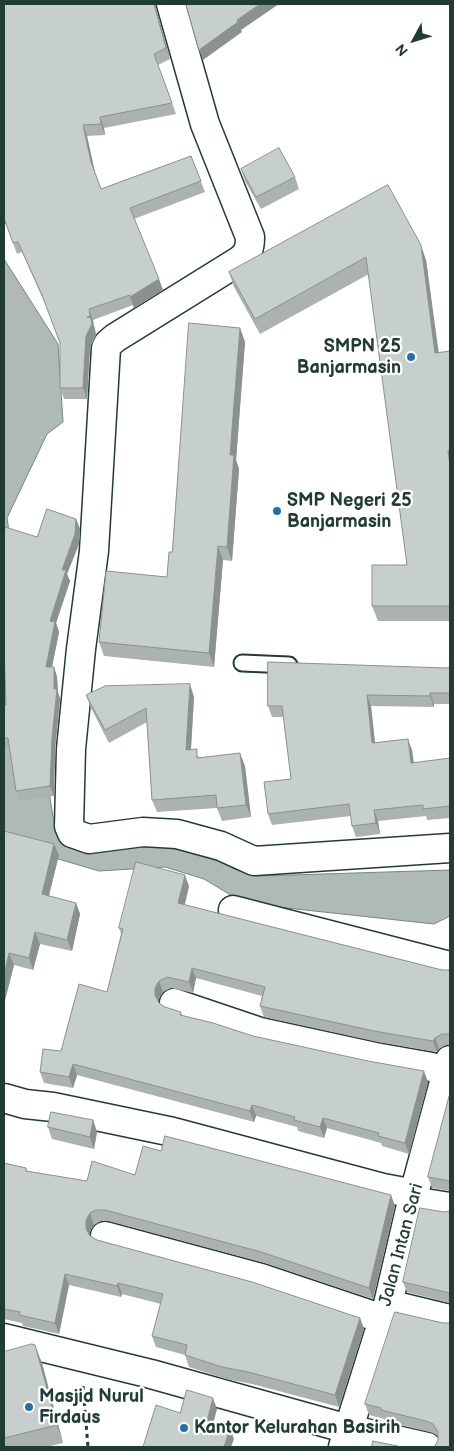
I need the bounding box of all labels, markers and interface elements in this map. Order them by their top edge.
north arrow [389,15,439,65]
text: N [392,40,412,59]
place label: SMPN 25 Banjarmasin [297,336,401,378]
marker: SMPN 25 Banjarmasin [405,351,417,363]
place label: SMP Negeri 25 Banjarmasin [287,490,412,532]
marker: SMP Negeri 25 Banjarmasin [271,505,283,517]
street label: Jalan Intan Sari [375,1181,429,1309]
place label: Masjid Nurul Firdaus [39,1386,144,1428]
marker: Masjid Nurul Firdaus [23,1401,35,1413]
place label: Kantor Kelurahan Basirih [194,1417,400,1439]
marker: Kantor Kelurahan Basirih [178,1422,190,1434]

